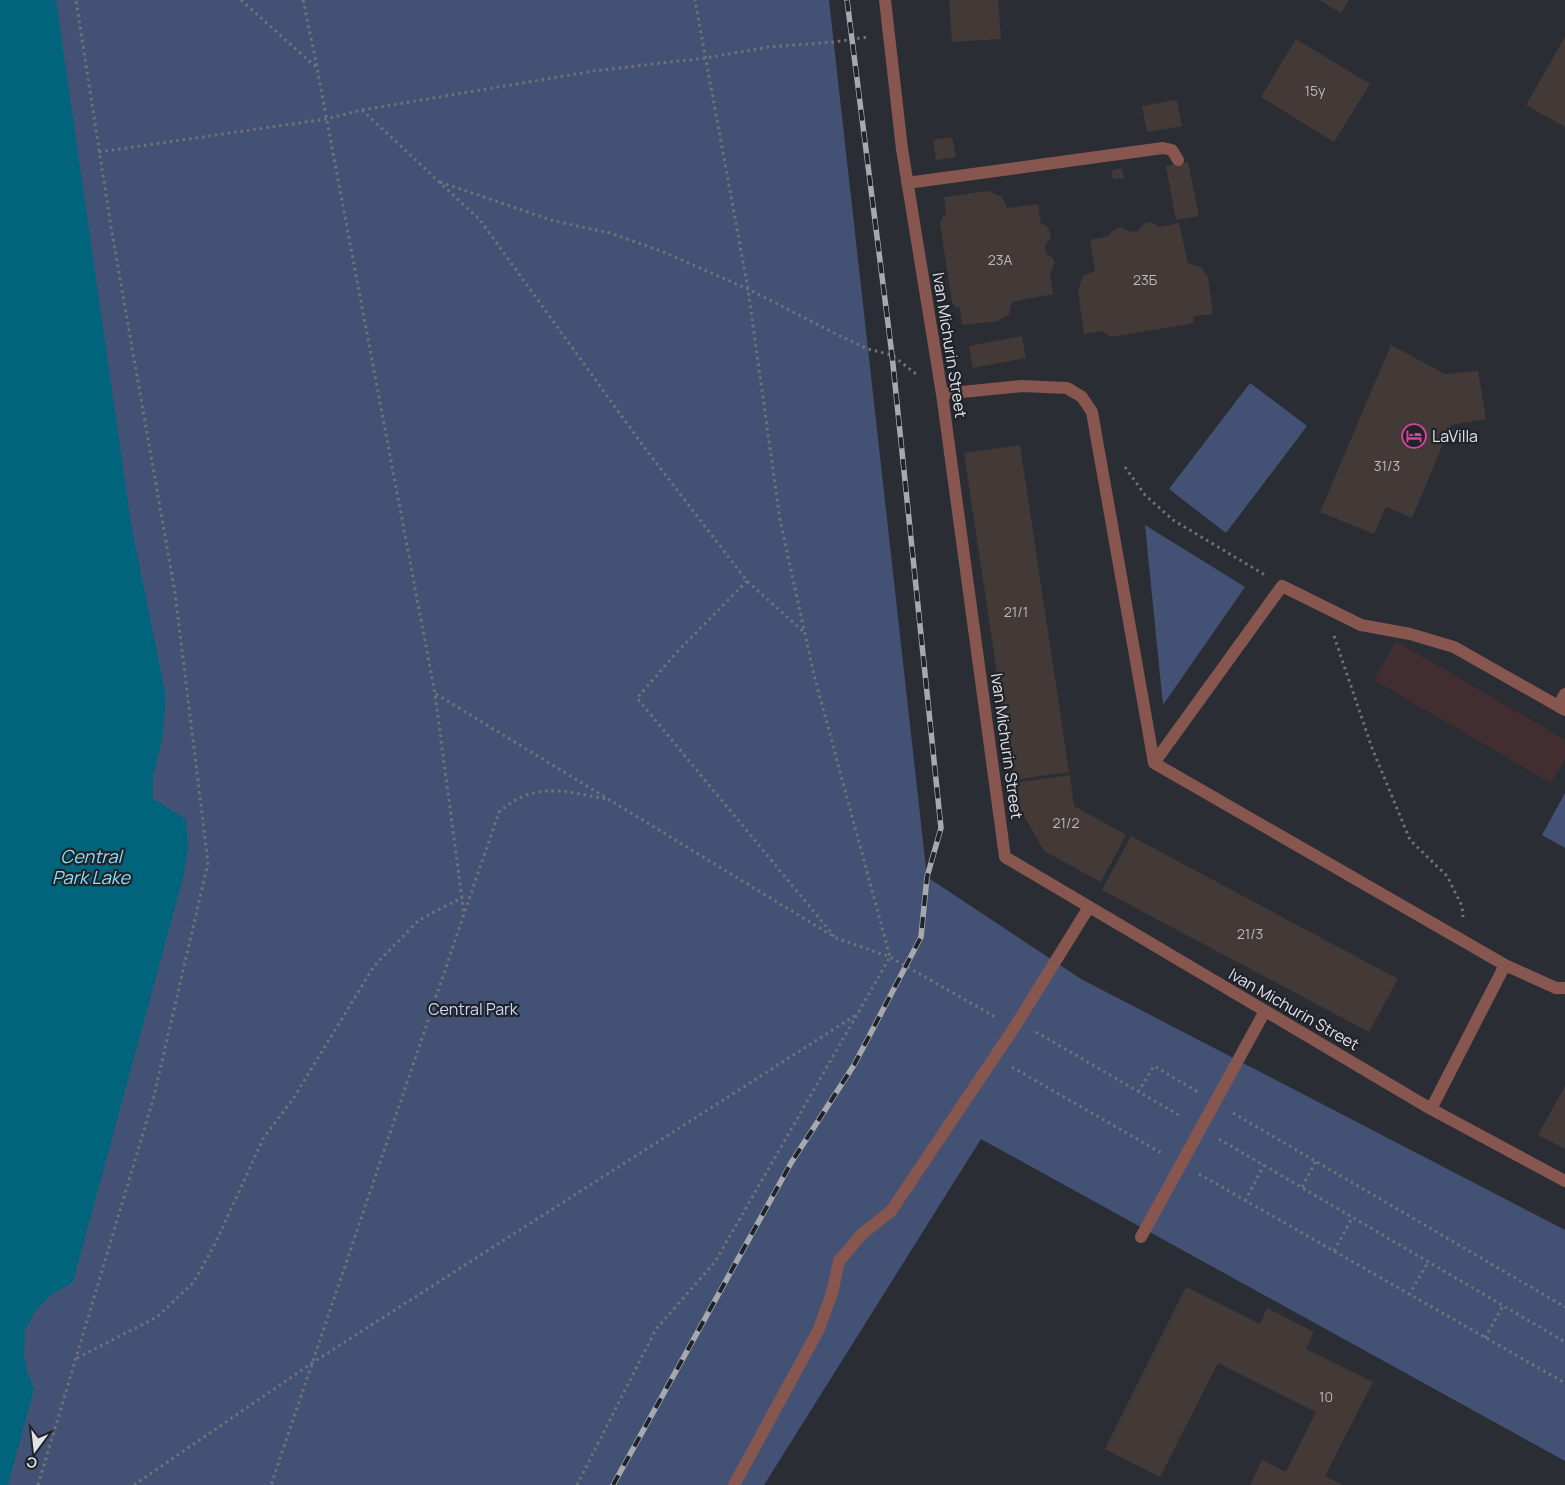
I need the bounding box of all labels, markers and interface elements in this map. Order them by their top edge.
house number: 15у [1305,81,1326,100]
house number: 23A [988,250,1012,269]
house number: 23Б [1133,270,1158,289]
street label: Ivan Michurin Street [928,271,972,419]
hotel icon: LaVilla [1401,423,1427,449]
place label: LaVilla [1432,425,1478,447]
house number: 31/3 [1374,456,1400,475]
house number: 21/1 [1004,602,1028,621]
street label: Ivan Michurin Street [986,672,1028,820]
house number: 21/2 [1053,813,1079,832]
water label: Central Park Lake [52,844,131,889]
house number: 21/3 [1237,924,1263,943]
street label: Ivan Michurin Street [1225,963,1363,1055]
park label: Central Park [428,998,519,1020]
house number: 10 [1319,1387,1333,1406]
north arrow [10,1425,60,1475]
text: С [24,1453,39,1474]

